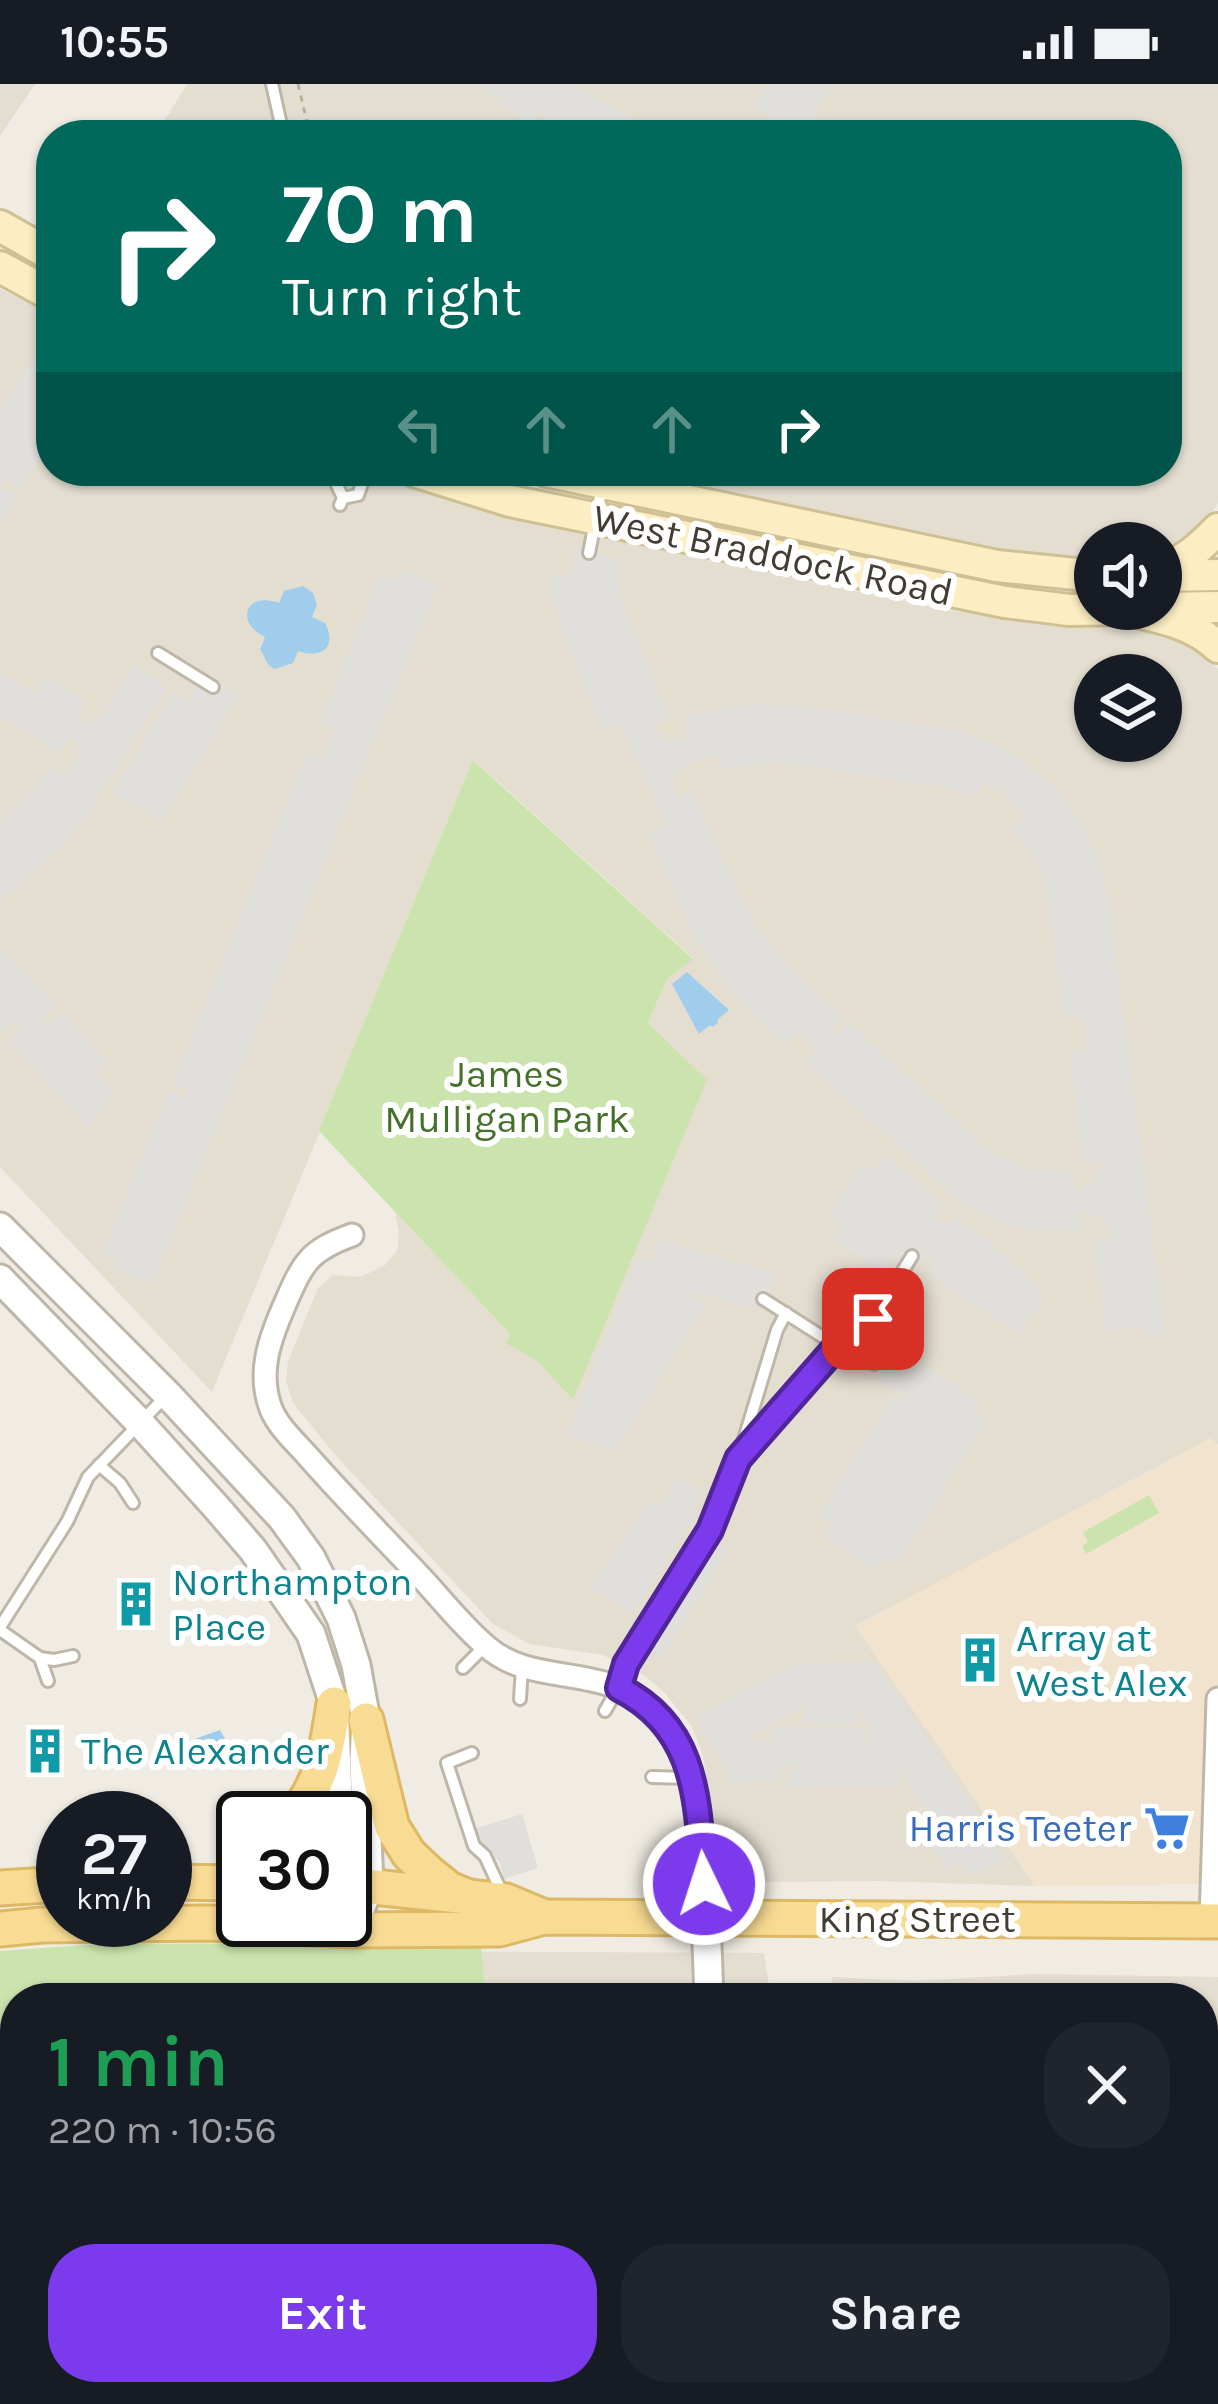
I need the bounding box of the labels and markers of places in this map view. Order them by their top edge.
pin [822,1268,924,1370]
place label: Northampton Place [172,1559,413,1650]
building icon: Northampton Place [111,1579,161,1629]
place label: Array at West Alex [1016,1615,1187,1706]
building icon: Array at West Alex [955,1635,1005,1685]
building icon: The Alexander [20,1726,70,1776]
place label: The Alexander [81,1728,330,1774]
supermarket icon: Harris Teeter [1142,1803,1192,1853]
place label: Harris Teeter [908,1805,1132,1851]

